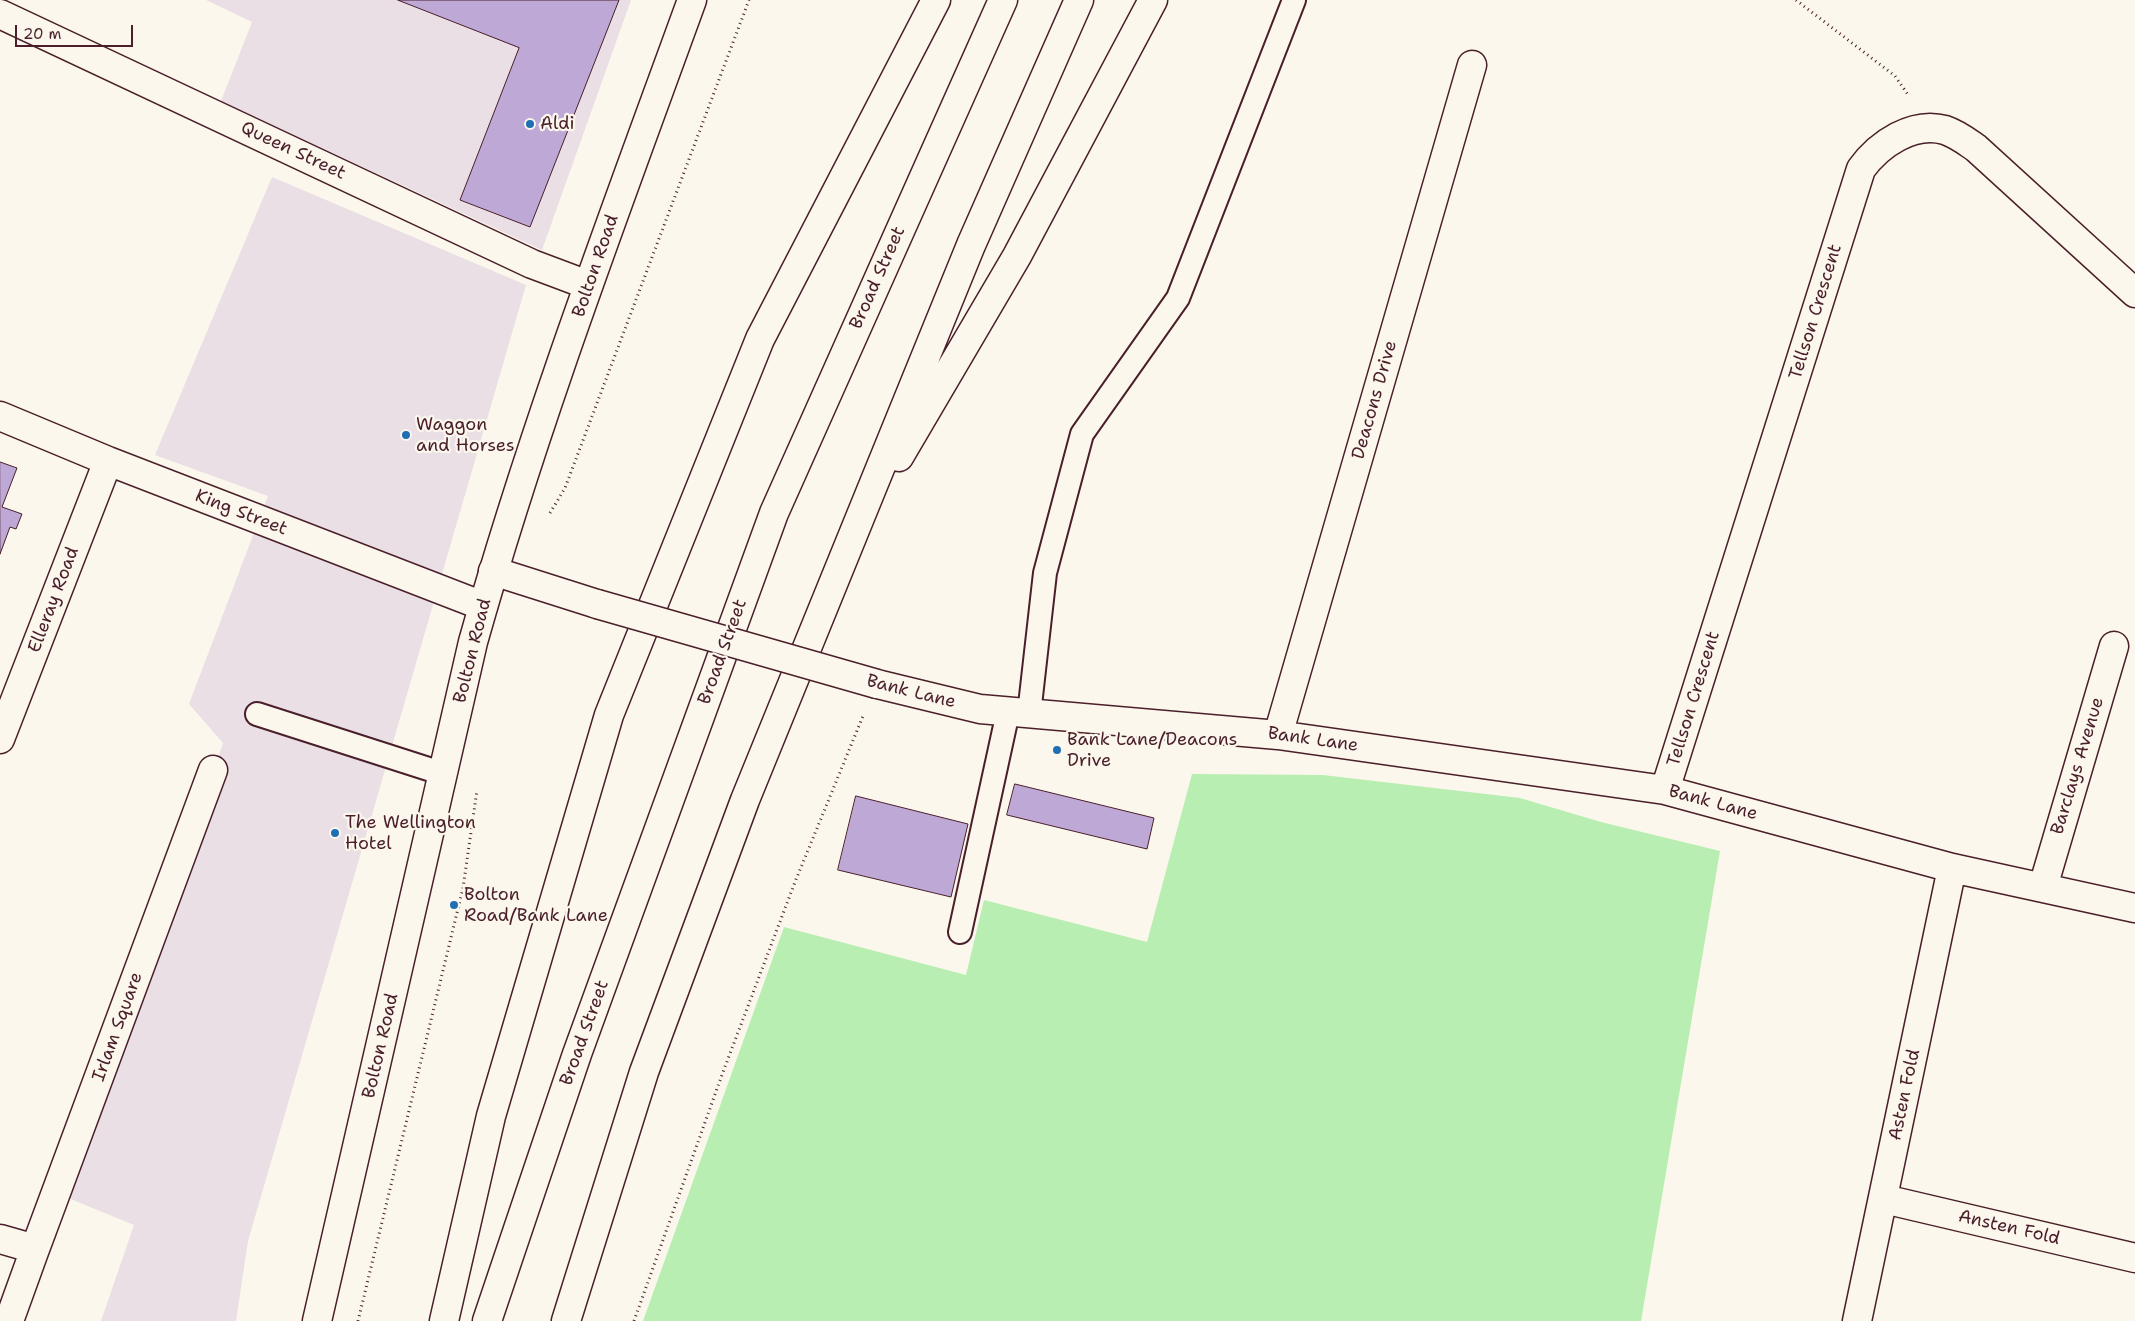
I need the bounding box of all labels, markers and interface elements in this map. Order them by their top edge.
scale bar [18,15,135,47]
text: 20 m [23,24,62,44]
place label: Aldi [540,113,575,135]
street label: Queen Street [237,117,349,185]
marker: Aldi [524,118,536,130]
street label: Bolton Road [568,212,624,320]
street label: Broad Street [846,223,910,333]
street label: Tellson Crescent [1785,242,1847,382]
street label: Deacons Drive [1348,338,1402,462]
place label: Waggon and Horses [416,414,515,456]
marker: Waggon and Horses [400,429,412,441]
street label: King Street [192,486,290,540]
street label: Elleray Road [24,544,84,656]
street label: Bolton Road [450,596,496,706]
street label: Broad Street [694,596,752,708]
street label: Tellson Crescent [1663,629,1725,769]
street label: Bank Lane [864,671,958,713]
street label: Barclays Avenue [2047,695,2109,837]
street label: Bank Lane [1266,723,1360,757]
place label: Bank Lane/Deacons Drive [1067,729,1237,772]
marker: Bank Lane/Deacons Drive [1051,744,1063,756]
street label: Bank Lane [1666,781,1760,825]
place label: The Wellington Hotel [345,812,476,854]
marker: The Wellington Hotel [329,827,341,839]
place label: Bolton Road/Bank Lane [464,884,608,926]
marker: Bolton Road/Bank Lane [448,899,460,911]
street label: Irlam Square [88,969,148,1085]
street label: Broad Street [556,977,614,1089]
street label: Bolton Road [358,991,404,1101]
street label: Asten Fold [1885,1047,1925,1143]
street label: Ansten Fold [1956,1206,2062,1250]

